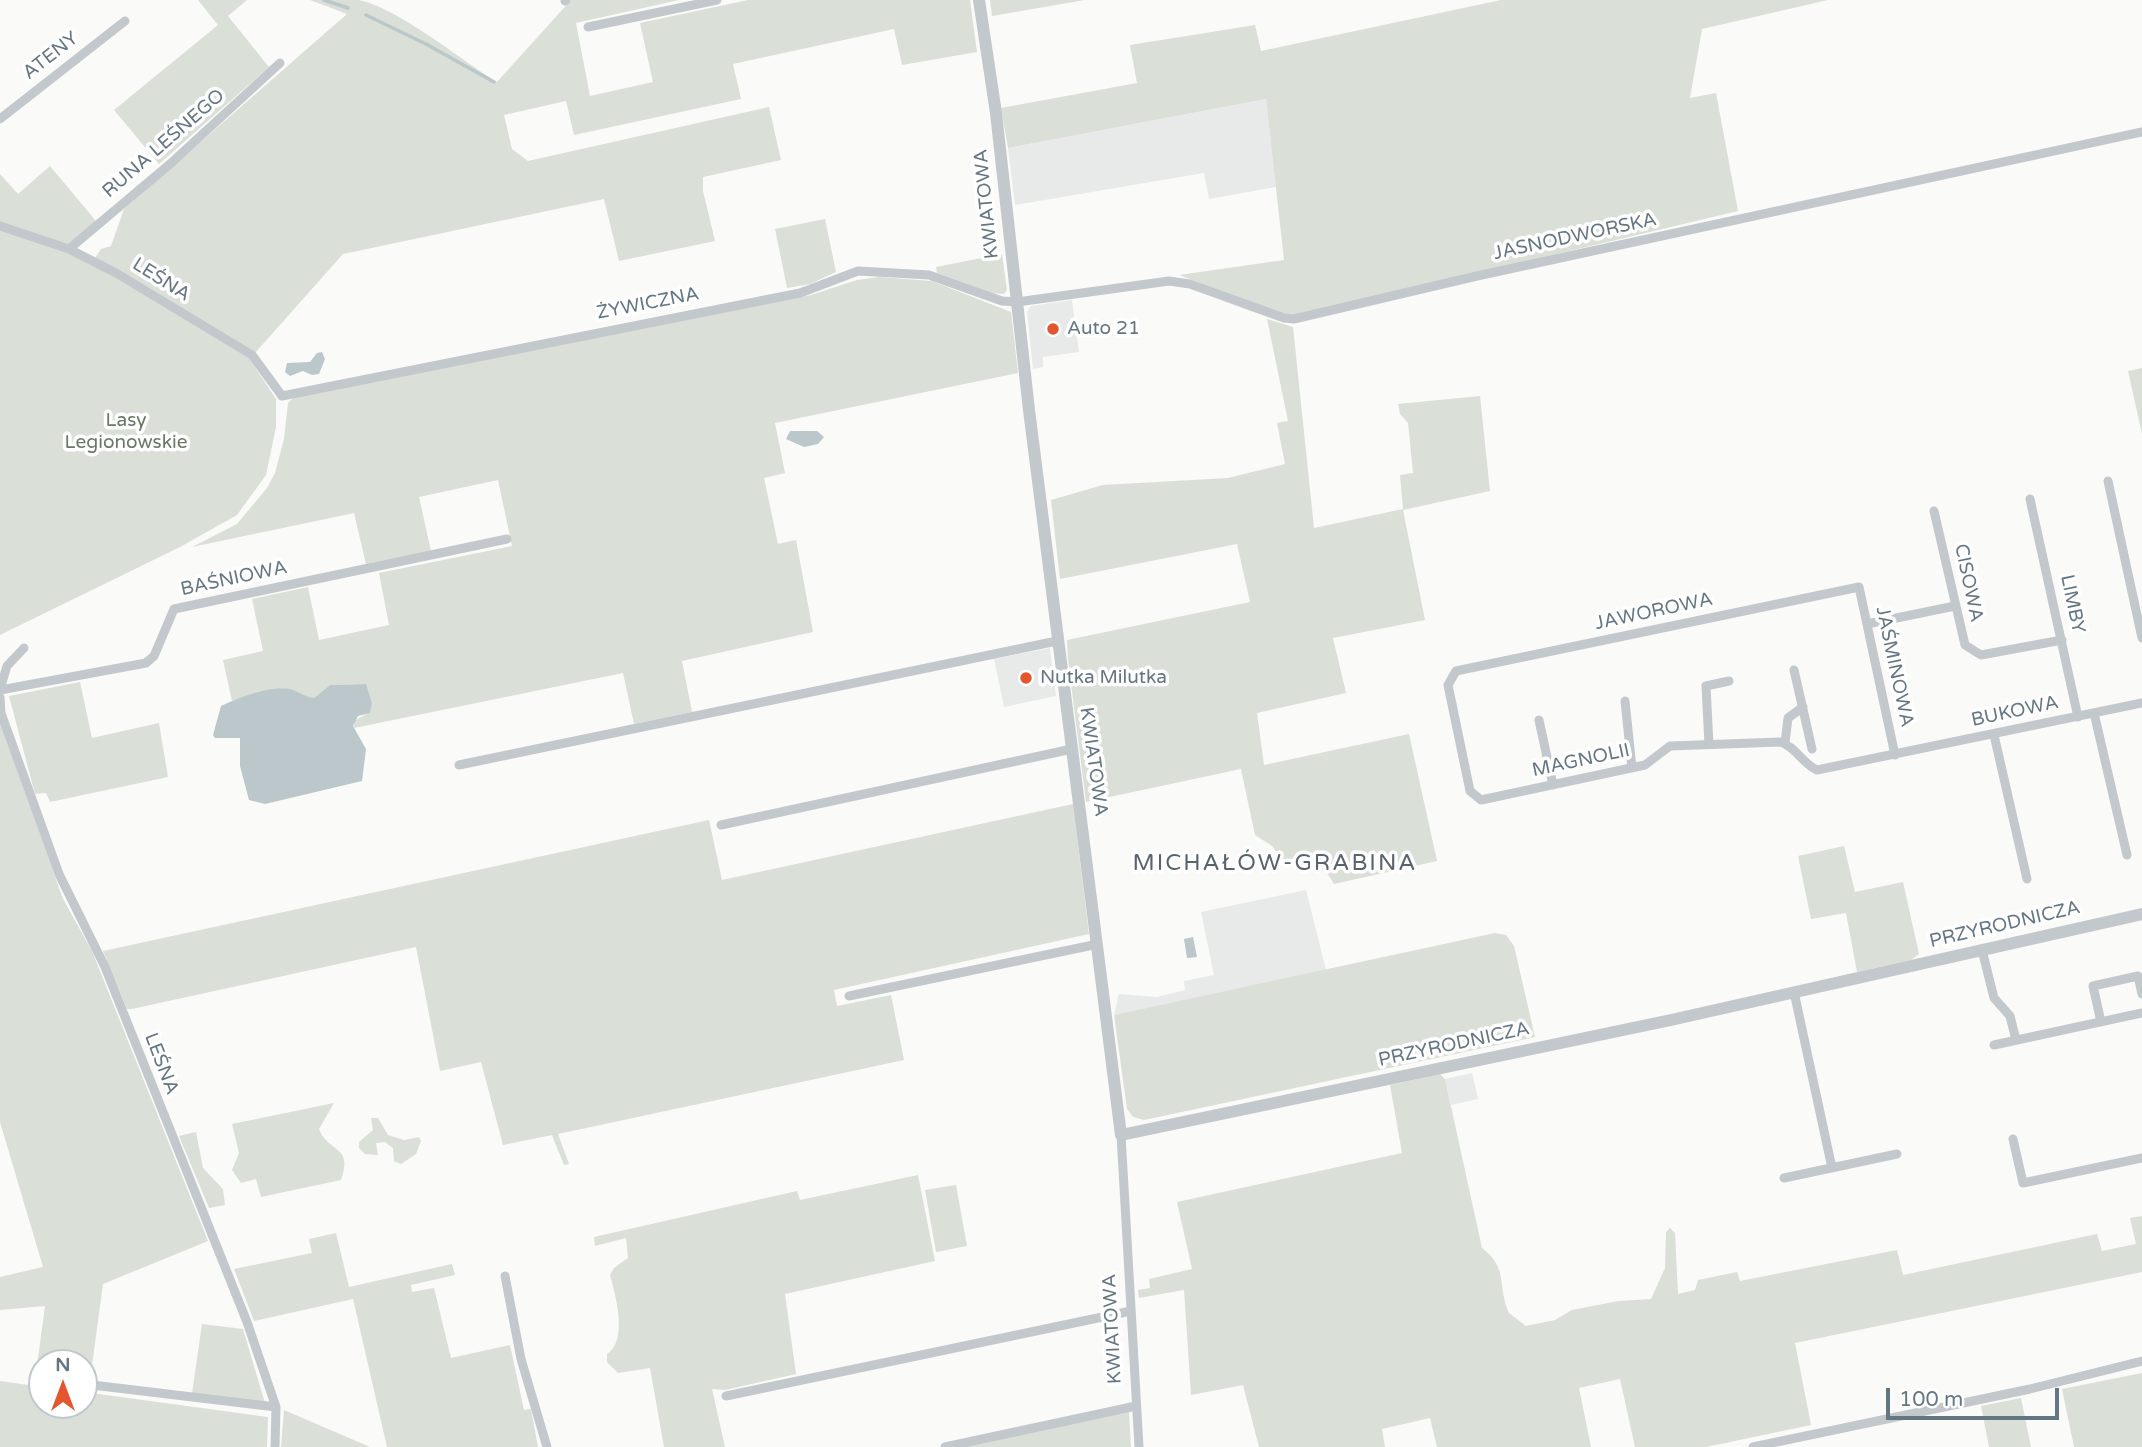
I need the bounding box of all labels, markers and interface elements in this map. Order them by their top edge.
street label: ATENY [19,27,83,85]
street label: RUNA LEŚNEGO [98,85,230,203]
street label: KWIATOWA [970,148,1004,260]
street label: JASNODWORSKA [1491,209,1659,265]
street label: LEŚNA [128,253,194,307]
street label: ŻYWICZNA [595,283,701,325]
place label: Auto 21 [1067,318,1140,340]
marker: Auto 21 [1045,321,1061,337]
park label: Lasy Legionowskie [65,410,187,454]
street label: CISOWA [1949,542,1987,624]
street label: BAŚNIOWA [179,557,289,601]
street label: LIMBY [2055,573,2089,635]
street label: JAWOROWA [1593,588,1715,636]
street label: JAŚMINOWA [1870,605,1918,729]
place label: Nutka Milutka [1040,667,1167,689]
marker: Nutka Milutka [1018,670,1034,686]
street label: BUKOWA [1969,692,2061,732]
street label: KWIATOWA [1074,706,1112,818]
street label: MAGNOLII [1530,740,1632,782]
district label: MICHAŁÓW-GRABINA [1134,850,1416,878]
street label: PRZYRODNICZA [1927,897,2083,953]
street label: PRZYRODNICZA [1376,1018,1532,1072]
street label: LEŚNA [139,1030,183,1098]
street label: KWIATOWA [1099,1273,1127,1385]
north arrow [28,1349,98,1419]
text: N [55,1354,71,1376]
scale bar [1890,1374,2063,1418]
text: 100 m [1899,1387,1963,1412]

